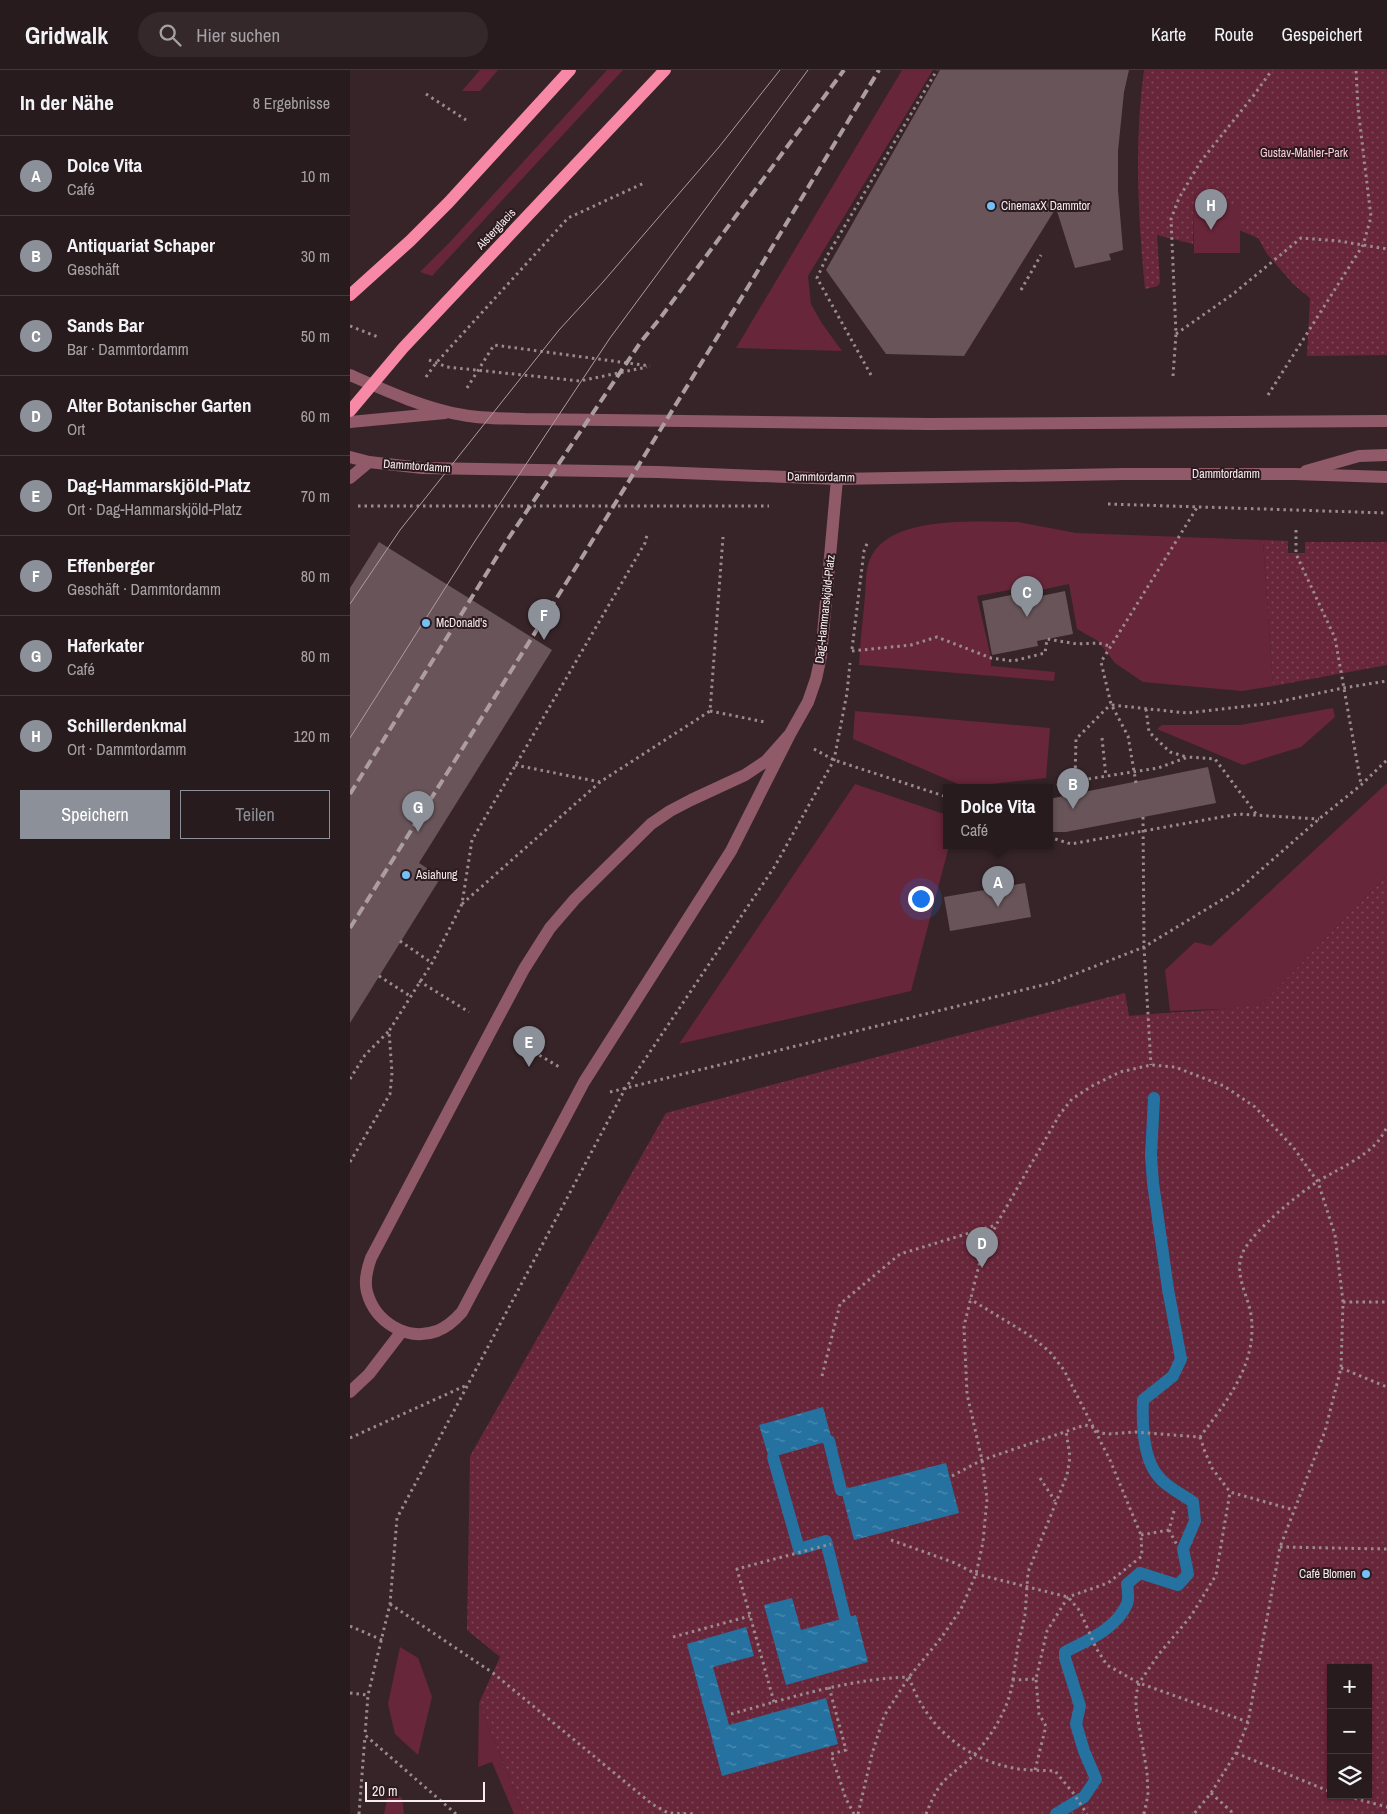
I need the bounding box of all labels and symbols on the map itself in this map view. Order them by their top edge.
park label: Gustav-Mahler-Park [1260,145,1348,161]
pin: H [1195,189,1227,230]
place label: CinemaxX Dammtor [1001,198,1091,214]
marker: CinemaxX Dammtor [985,200,997,212]
street label: Alsterglacis [472,205,519,254]
street label: Dammtordamm [383,456,451,476]
street label: Dammtordamm [1192,466,1260,482]
street label: Dammtordamm [787,468,855,486]
street label: Dag-Hammarskjöld-Platz [811,554,839,664]
pin: C [1011,576,1043,617]
pin: F [528,599,560,640]
place label: McDonald's [436,615,487,631]
marker: McDonald's [420,617,432,629]
pin: B [1057,768,1089,809]
pin: G [402,791,434,832]
pin: A [982,866,1014,907]
place label: Asiahung [415,867,458,883]
marker: Asiahung [400,869,412,881]
your location [908,886,934,912]
pin: E [513,1026,545,1067]
pin: D [966,1227,998,1268]
place label: Café Blomen [1299,1566,1356,1582]
marker: Café Blomen [1360,1568,1372,1580]
scale bar [365,1779,485,1802]

